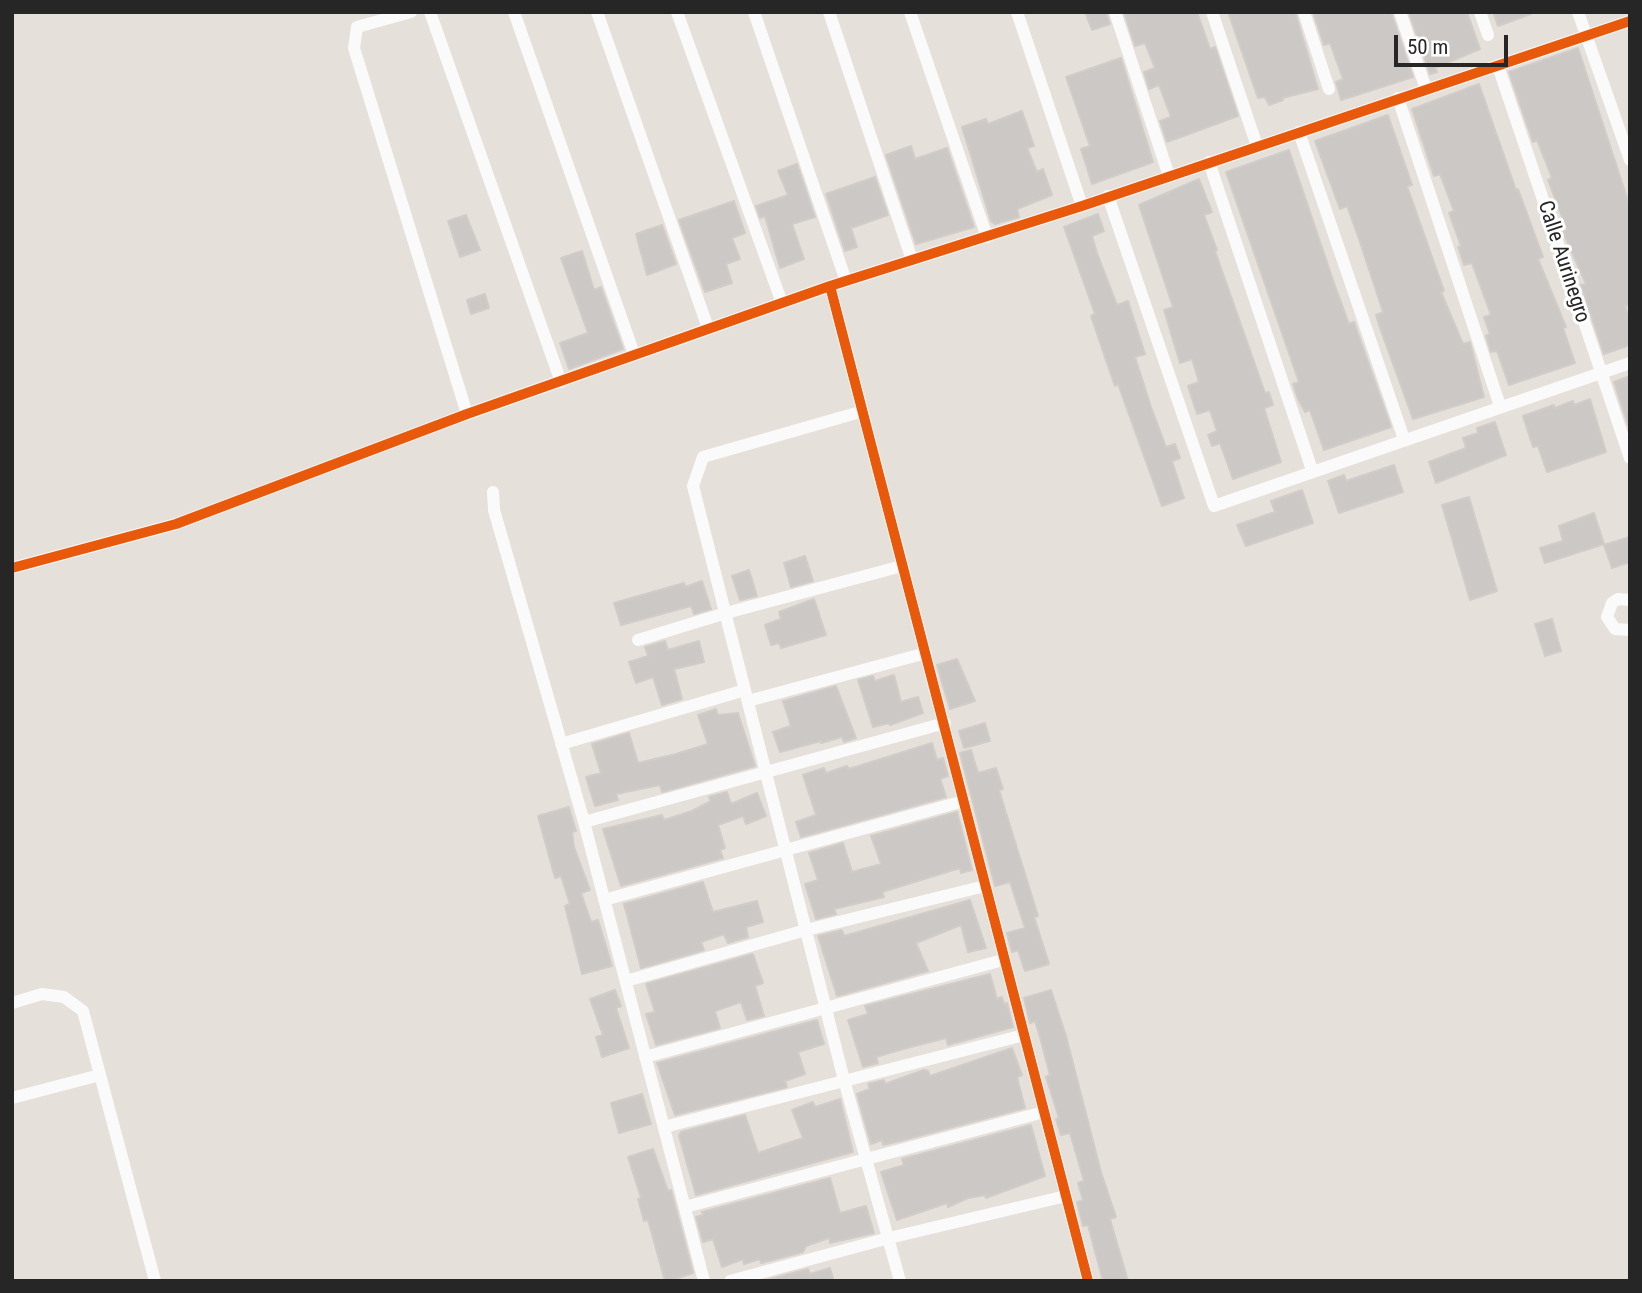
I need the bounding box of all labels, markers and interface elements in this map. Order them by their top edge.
scale bar [1397,21,1511,65]
text: 50 m [1407,35,1448,59]
street label: Calle Aurinegro [1531,198,1595,326]

